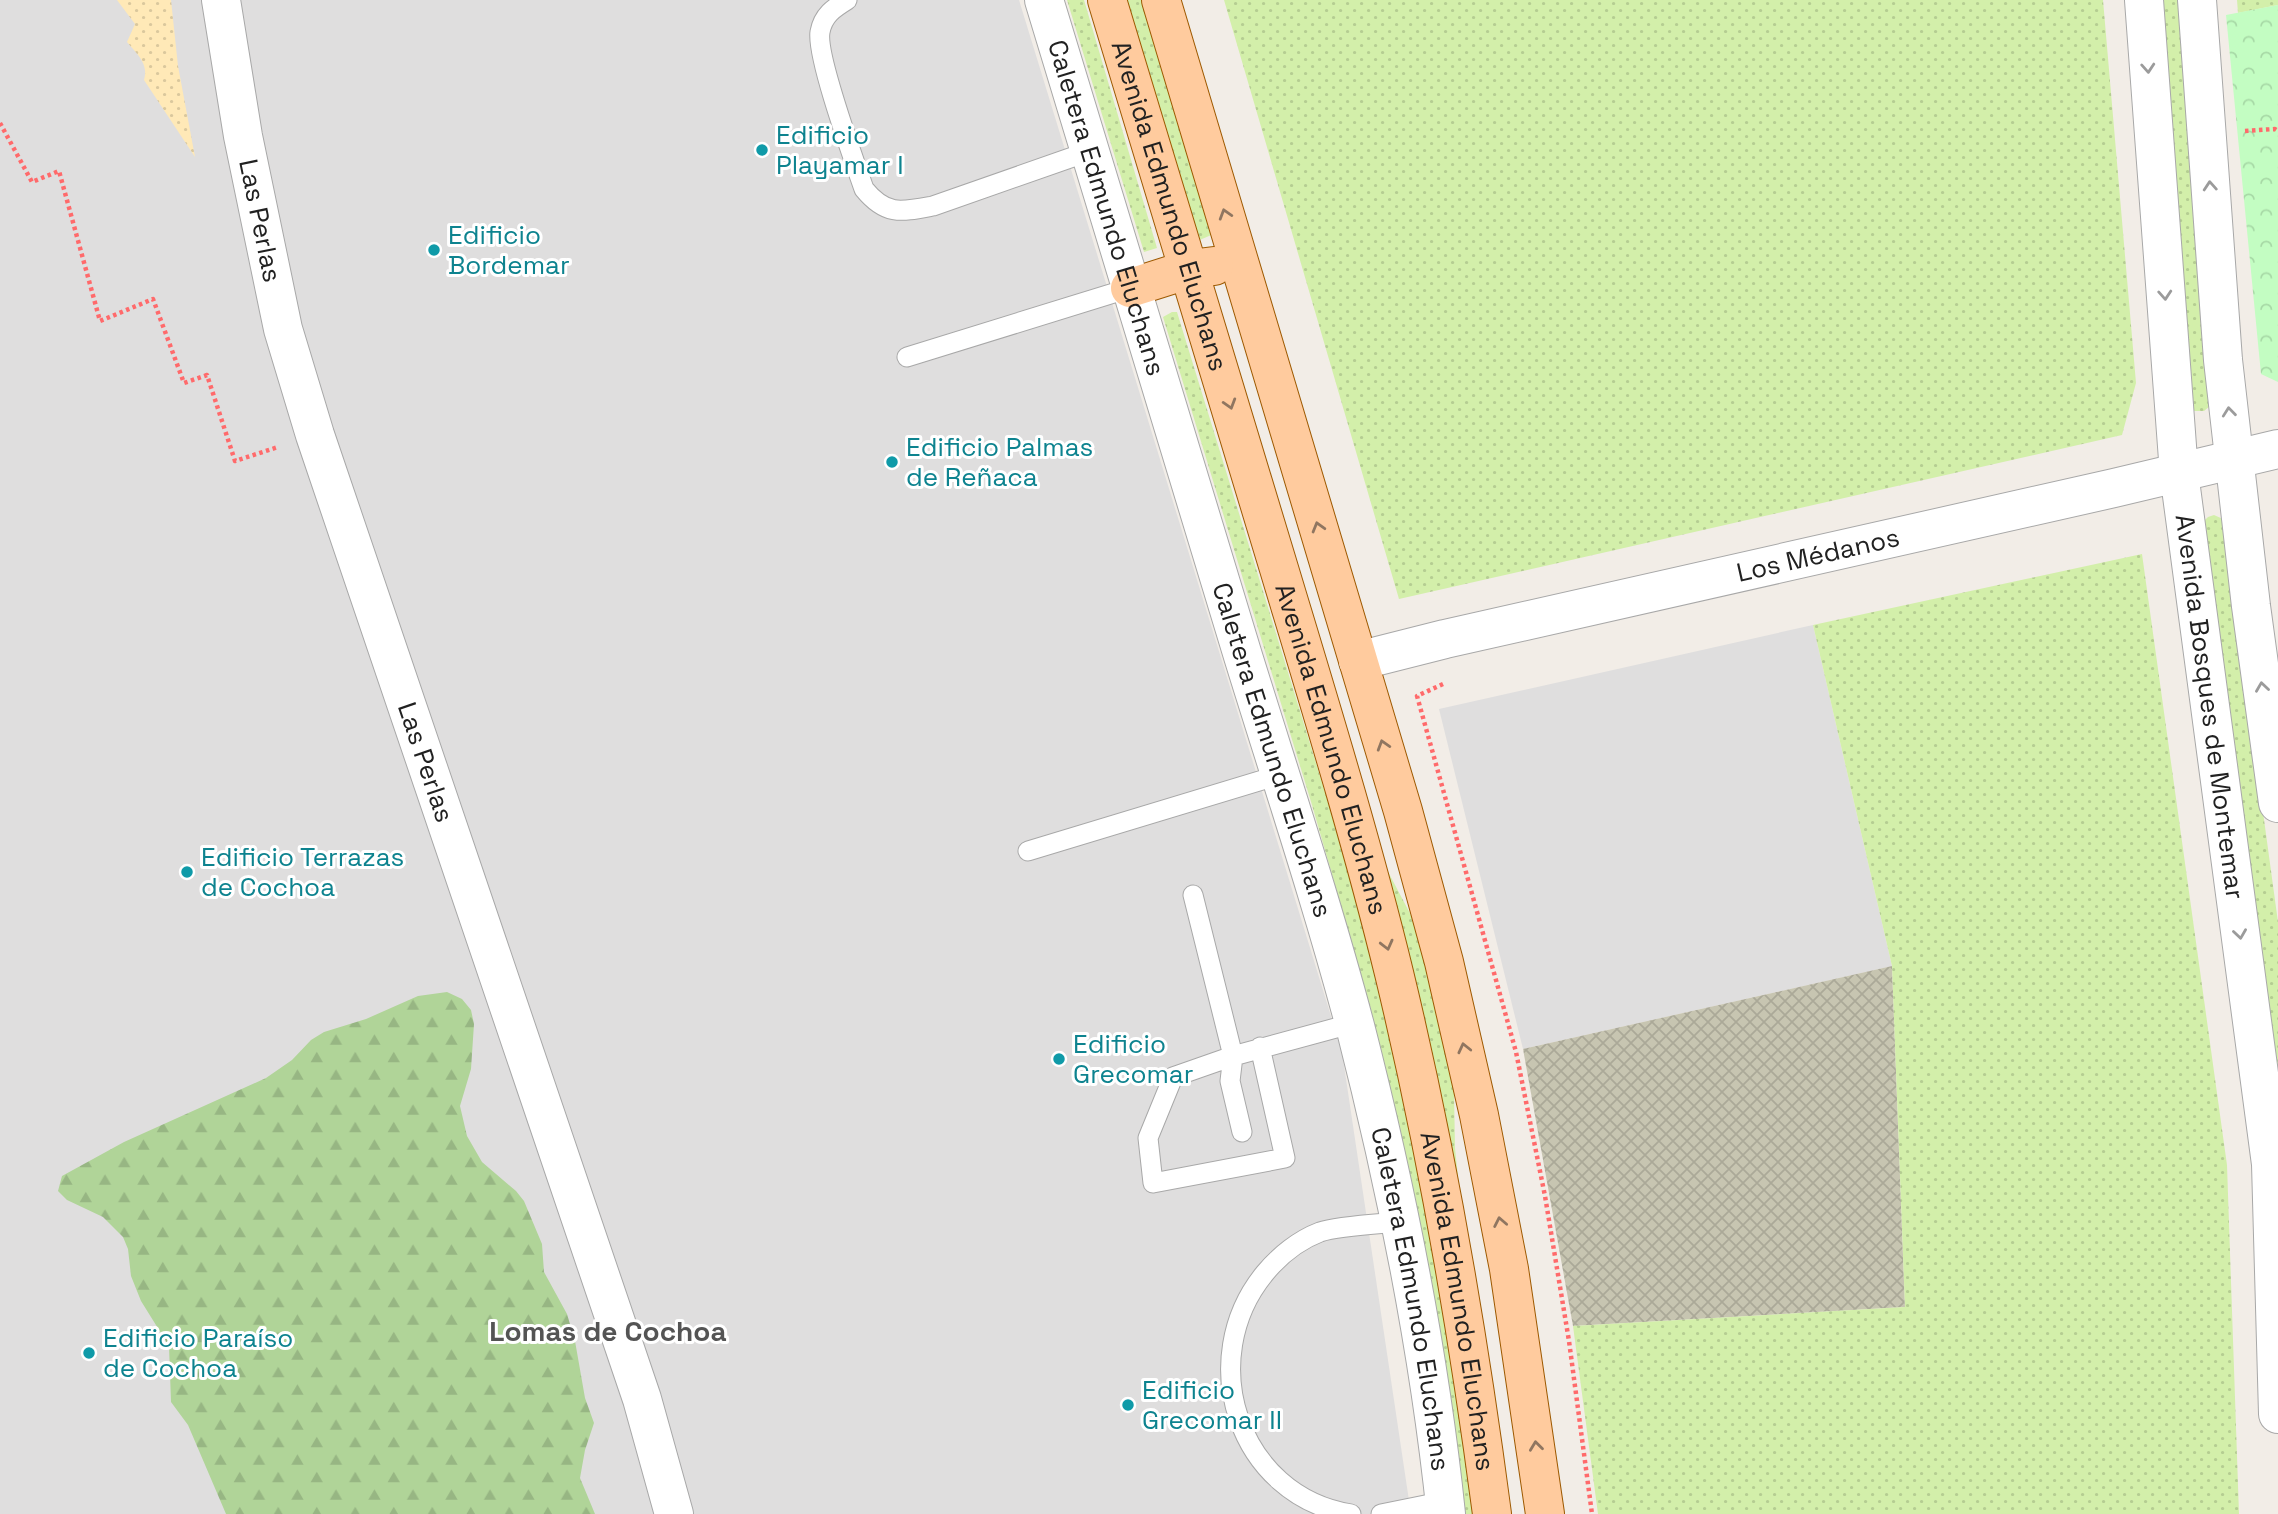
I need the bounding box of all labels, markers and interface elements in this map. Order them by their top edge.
street label: Caletera Edmundo Eluchans [1040,36,1173,380]
street label: Avenida Edmundo Eluchans [1104,36,1236,375]
one-way arrow [2141,63,2156,74]
place label: Edificio Playamar I [776,118,904,182]
marker: Edificio Playamar I [754,142,770,158]
street label: Las Perlas [231,156,290,285]
one-way arrow [2203,180,2218,191]
one-way arrow [1219,208,1234,220]
place label: Edificio Bordemar [448,218,570,282]
marker: Edificio Bordemar [426,242,442,258]
one-way arrow [2157,290,2172,301]
one-way arrow [1222,398,1237,410]
one-way arrow [2222,407,2237,418]
place label: Edificio Palmas de Reñaca [906,430,1093,494]
marker: Edificio Palmas de Reñaca [884,454,900,470]
street label: Avenida Bosques de Montemar [2168,512,2253,901]
street label: Los Médanos [1733,520,1903,590]
one-way arrow [1312,522,1327,534]
street label: Caletera Edmundo Eluchans [1204,578,1340,921]
street label: Avenida Edmundo Eluchans [1267,579,1396,918]
one-way arrow [2255,681,2270,693]
street label: Las Perlas [390,698,462,827]
one-way arrow [1377,740,1392,752]
place label: Edificio Terrazas de Cochoa [201,840,404,904]
marker: Edificio Terrazas de Cochoa [179,864,195,880]
one-way arrow [2233,929,2248,940]
one-way arrow [1379,939,1393,951]
place label: Edificio Grecomar [1073,1027,1194,1091]
one-way arrow [1457,1042,1472,1054]
marker: Edificio Grecomar [1051,1051,1067,1067]
street label: Caletera Edmundo Eluchans [1363,1124,1458,1473]
street label: Avenida Edmundo Eluchans [1413,1129,1503,1473]
one-way arrow [1493,1216,1508,1228]
district label: Lomas de Cochoa [489,1313,727,1349]
place label: Edificio Paraíso de Cochoa [103,1321,293,1385]
marker: Edificio Paraíso de Cochoa [81,1345,97,1361]
place label: Edificio Grecomar II [1142,1373,1282,1437]
marker: Edificio Grecomar II [1120,1397,1136,1413]
one-way arrow [1529,1440,1544,1452]

